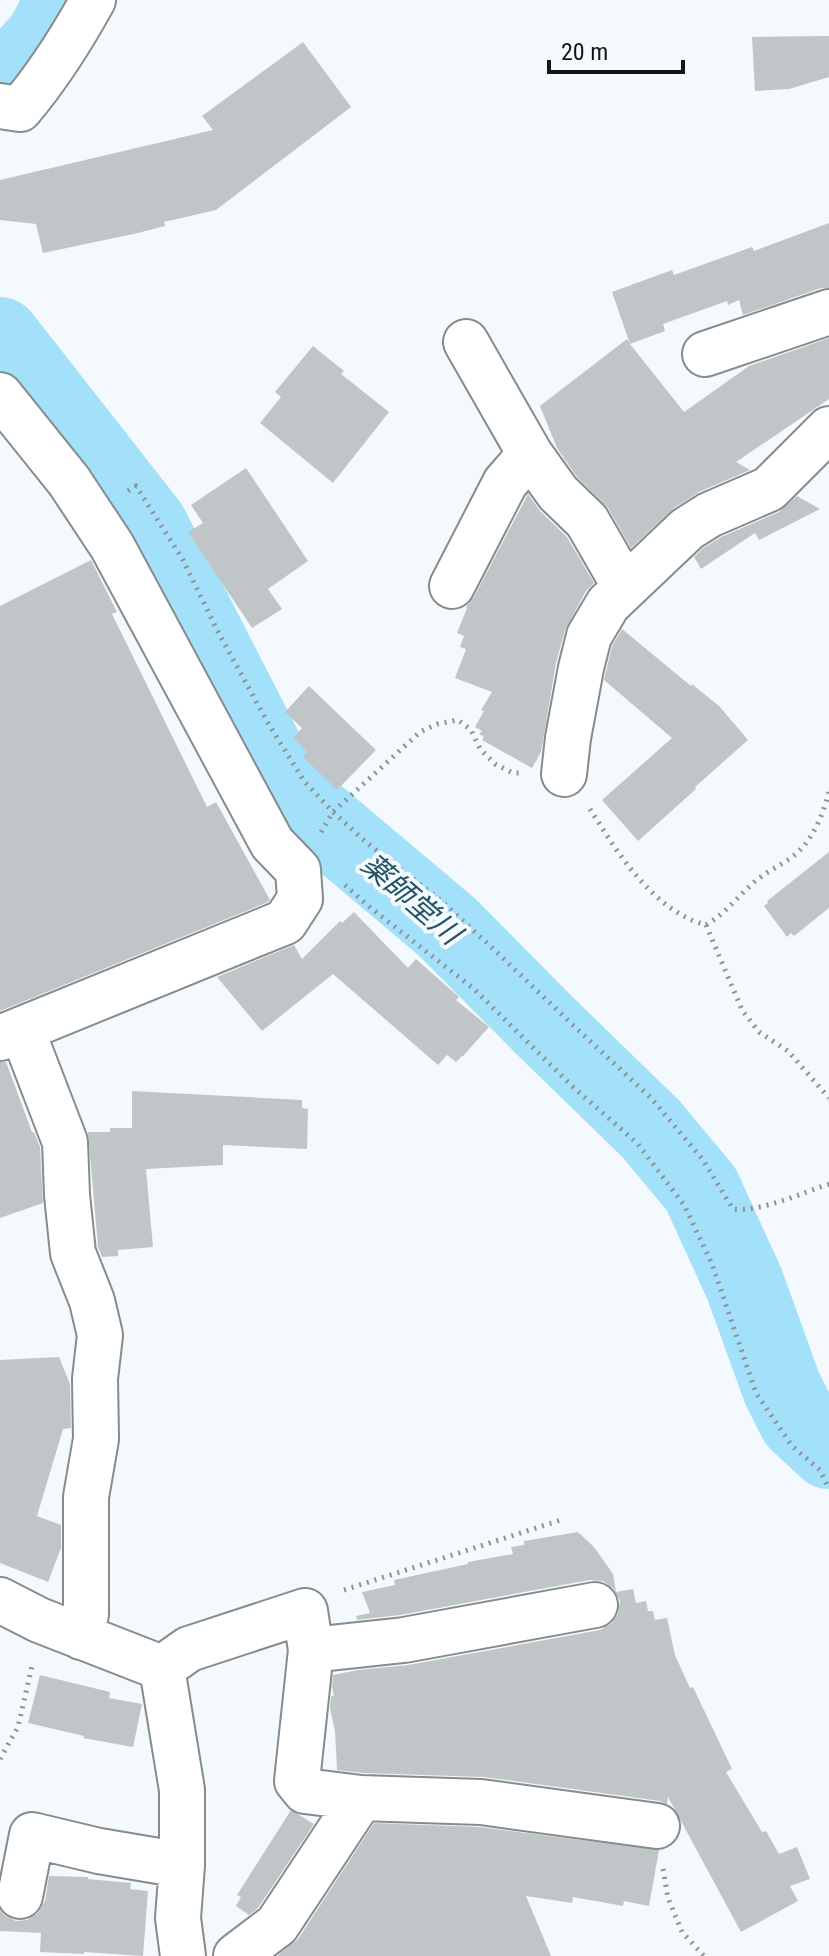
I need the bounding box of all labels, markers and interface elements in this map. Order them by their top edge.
scale bar [549,24,683,74]
text: 20 m [561,38,608,66]
water label: 薬師堂川 [355,846,470,953]

